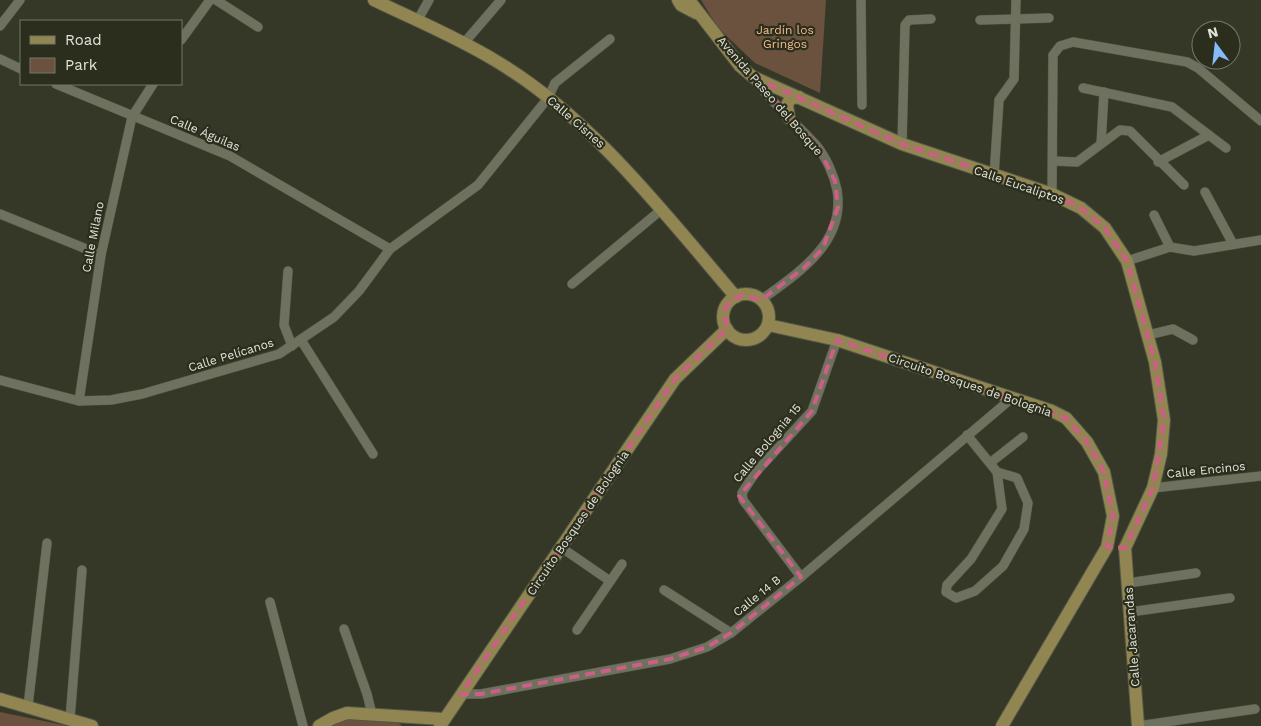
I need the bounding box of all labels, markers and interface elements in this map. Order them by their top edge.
legend [20,20,182,85]
north arrow [1191,20,1241,70]
park label: Jardín los Gringos [756,23,814,51]
text: N [1206,23,1220,42]
text: Road [65,31,102,49]
street label: Avenida Paseo del Bosque [714,34,826,158]
text: Park [65,56,98,74]
street label: Calle Cisnes [544,93,608,151]
street label: Calle Águilas [168,112,242,154]
street label: Calle Eucaliptos [972,163,1066,207]
street label: Calle Milano [79,200,107,274]
street label: Calle Pelícanos [186,335,276,375]
street label: Circuito Bosques de Bolognia [887,350,1054,420]
street label: Calle Bolognia 15 [730,401,804,485]
street label: Circuito Bosques de Bolognia [524,448,632,598]
street label: Calle Encinos [1166,459,1246,481]
street label: Calle 14 B [730,572,784,619]
street label: Calle Jacarandas [1122,587,1142,687]

